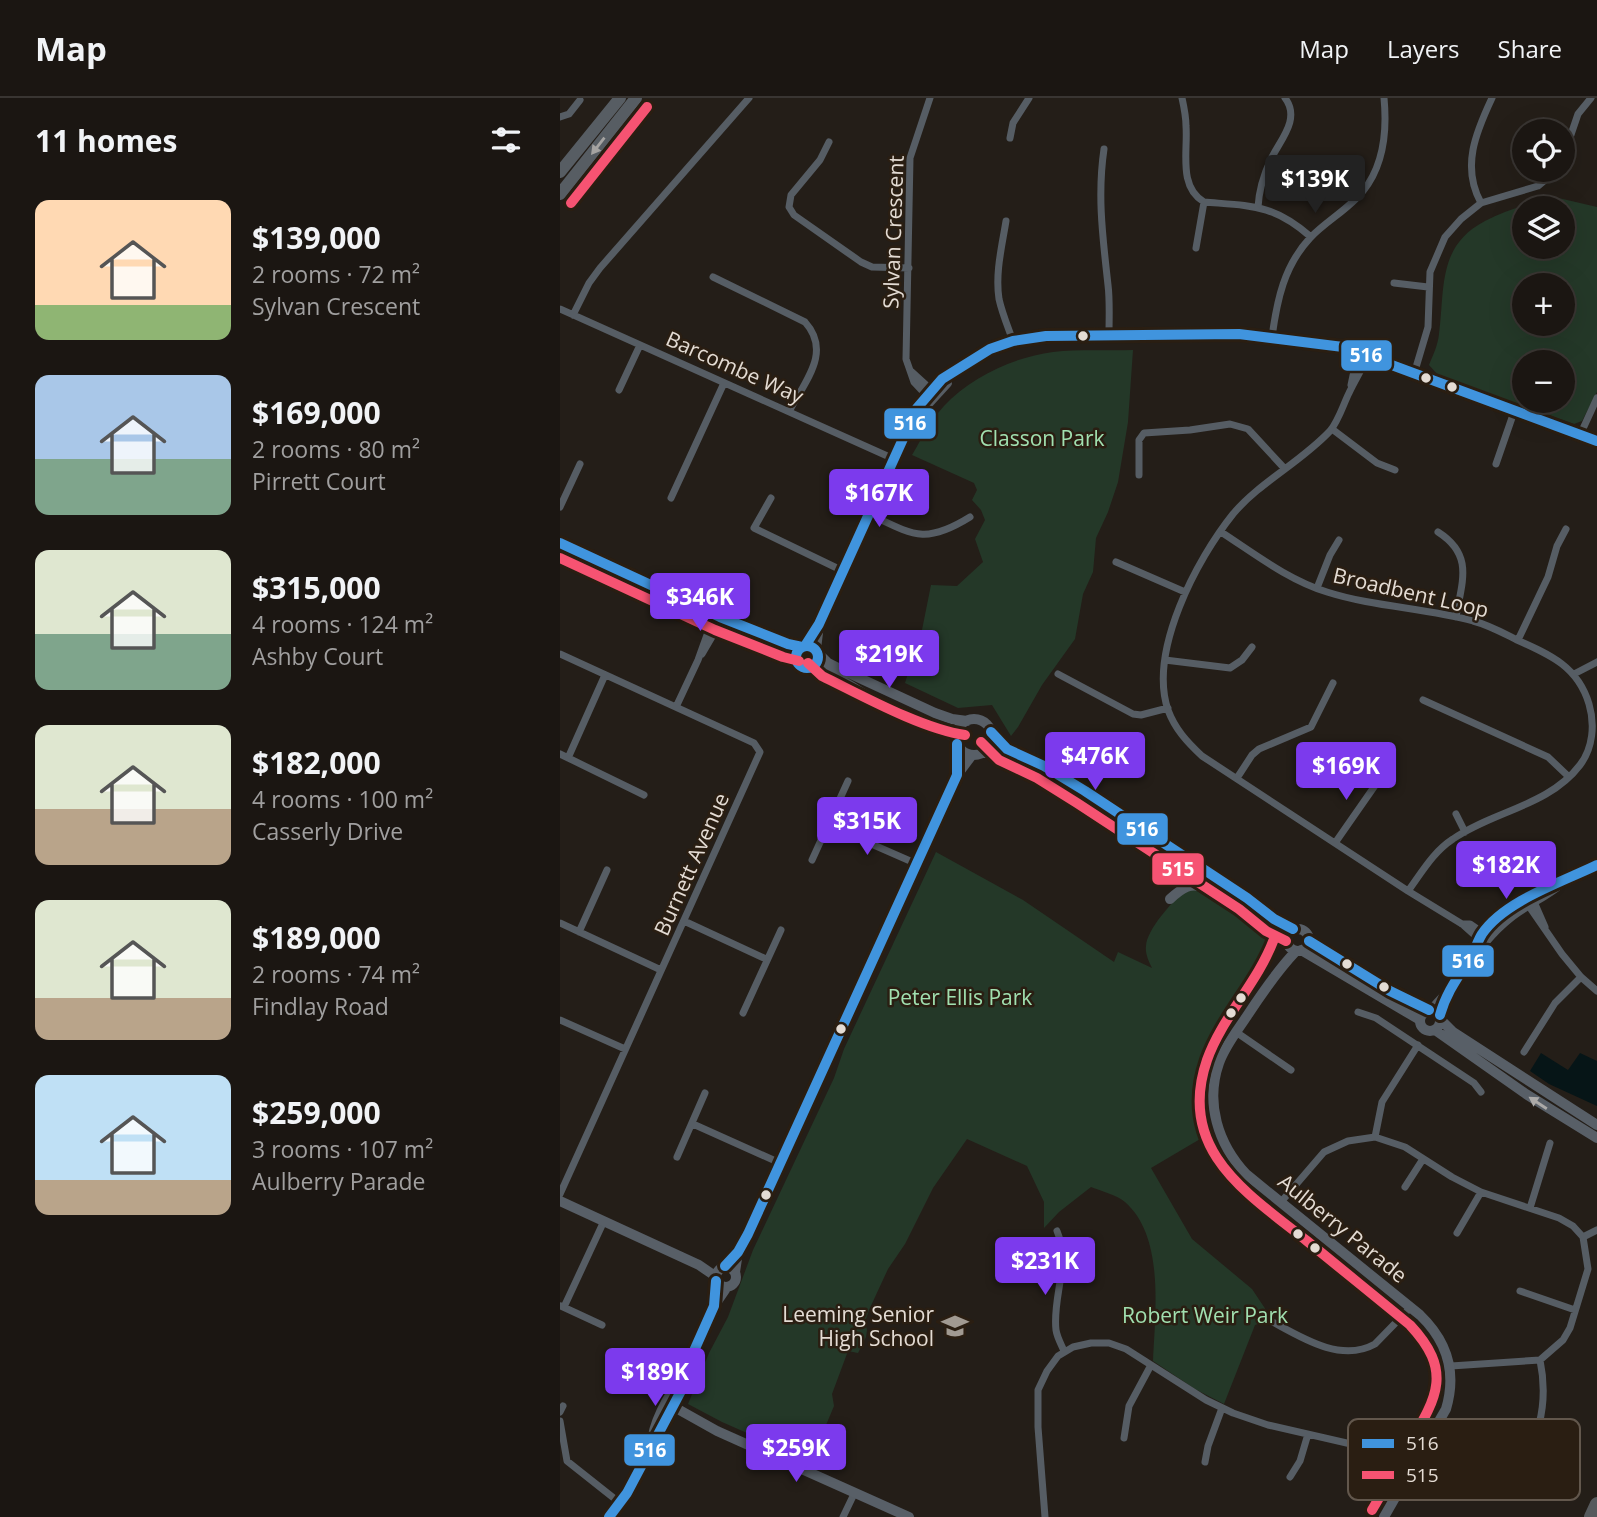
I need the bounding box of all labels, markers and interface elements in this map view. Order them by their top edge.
text: Map [35,26,107,71]
text: Map [1299,32,1349,65]
text: Layers [1387,32,1460,65]
text: Share [1498,32,1562,65]
map controls [1512,119,1575,413]
button: locate [1512,119,1575,182]
text: 11 homes [35,120,178,161]
icon: filters [487,121,525,159]
one-way arrow [591,137,606,154]
street label: Sylvan Crescent [876,155,910,309]
pin: $139K [1266,156,1364,215]
text: $139K [1281,162,1349,194]
button: layers [1512,196,1575,259]
text: $139,000 [252,217,381,258]
icon: home [91,228,175,312]
text: 2 rooms · 72 m² [252,258,420,290]
button: + [1512,273,1575,336]
text: Sylvan Crescent [252,290,420,322]
street label: Barcombe Way [662,324,809,410]
unlabelled marker [1076,329,1090,343]
line badge: 516 [1340,339,1393,372]
text: 516 [1350,342,1382,368]
button: − [1512,350,1575,413]
unlabelled marker [1419,371,1433,385]
unlabelled marker [1445,380,1459,394]
text: $169,000 [252,392,381,433]
icon: home [91,403,175,487]
line badge: 516 [883,407,937,440]
text: 516 [894,410,926,436]
park label: Classon Park [979,424,1105,452]
text: 2 rooms · 80 m² [252,433,420,465]
text: Pirrett Court [252,465,386,497]
pin: $167K [830,470,928,529]
text: $167K [845,476,913,508]
street label: Broadbent Loop [1330,560,1492,624]
text: $315,000 [252,567,381,608]
pin: $346K [651,574,749,633]
icon: home [91,578,175,662]
text: $346K [666,580,734,612]
text: 4 rooms · 124 m² [252,608,433,640]
pin: $219K [840,630,938,690]
text: $219K [855,637,923,669]
text: Ashby Court [252,640,383,672]
pin: $476K [1046,732,1144,792]
text: $476K [1061,739,1129,771]
text: $182,000 [252,742,381,783]
pin: $169K [1297,742,1395,802]
text: $169K [1312,749,1380,781]
icon: home [91,753,175,837]
text: 4 rooms · 100 m² [252,783,433,815]
street label: Burnett Avenue [647,788,735,940]
pin: $315K [818,798,916,857]
text: $315K [833,804,901,836]
line badge: 516 [1116,812,1169,846]
text: Casserly Drive [252,815,403,847]
text: 516 [1126,816,1158,842]
pin: $182K [1457,842,1555,901]
text: $182K [1472,848,1540,880]
line badge: 515 [1151,852,1205,886]
text: 515 [1162,856,1194,882]
text: $189,000 [252,917,381,958]
icon: home [91,928,175,1012]
line badge: 516 [1441,944,1495,978]
text: 516 [1452,948,1484,974]
unlabelled marker [1340,957,1354,971]
text: 2 rooms · 74 m² [252,958,420,990]
unlabelled marker [1377,980,1391,994]
park label: Peter Ellis Park [888,983,1032,1011]
text: Findlay Road [252,990,389,1022]
unlabelled marker [1234,991,1248,1005]
unlabelled marker [1224,1006,1238,1020]
unlabelled marker [834,1022,848,1036]
text: $259,000 [252,1092,381,1133]
one-way arrow [1529,1097,1548,1110]
icon: home [91,1103,175,1187]
text: 3 rooms · 107 m² [252,1133,433,1165]
text: Aulberry Parade [252,1165,426,1197]
street label: Aulberry Parade [1273,1167,1413,1289]
unlabelled marker [759,1188,773,1202]
unlabelled marker [1291,1227,1305,1241]
pin: $231K [996,1238,1094,1297]
unlabelled marker [1308,1241,1322,1255]
text: $231K [1011,1244,1079,1276]
place label: Leeming Senior High School [782,1300,934,1352]
park label: Robert Weir Park [1122,1301,1288,1329]
school or university icon: Leeming Senior High School [940,1311,970,1341]
pin: $189K [606,1348,704,1408]
text: $189K [621,1355,689,1387]
legend [1348,1419,1580,1500]
pin: $259K [747,1424,845,1484]
text: 516 [1406,1430,1439,1456]
text: $259K [762,1431,830,1463]
line badge: 516 [623,1433,676,1467]
text: 516 [634,1437,666,1463]
text: 515 [1406,1462,1439,1488]

